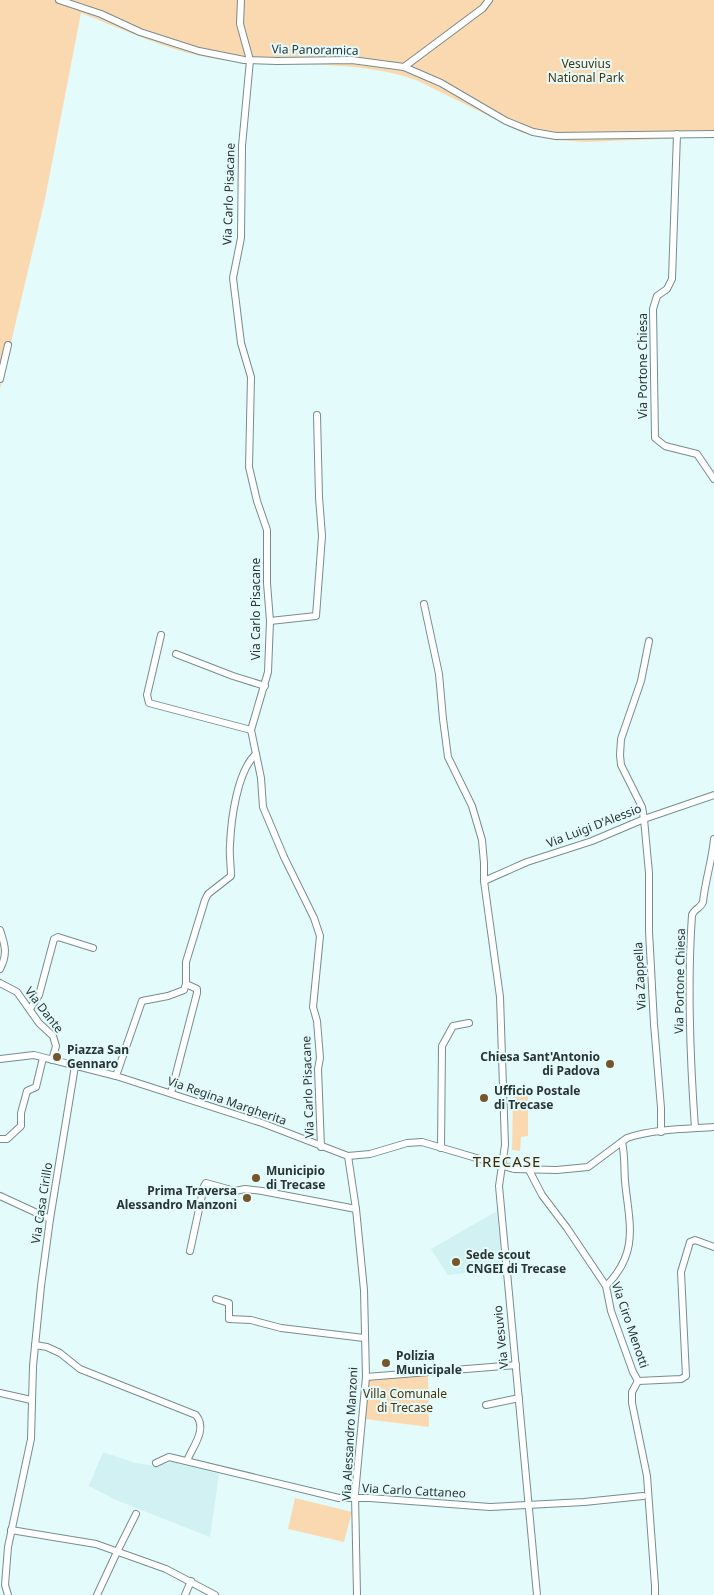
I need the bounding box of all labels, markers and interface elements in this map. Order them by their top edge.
street label: Via Panoramica [271,40,359,59]
park label: Vesuvius National Park [548,55,625,86]
street label: Via Carlo Pisacane [218,142,239,245]
street label: Via Portone Chiesa [634,313,651,419]
street label: Via Carlo Pisacane [247,558,264,660]
street label: Via Luigi D'Alessio [544,800,644,851]
street label: Via Portone Chiesa [670,928,689,1034]
street label: Via Zappella [629,942,650,1011]
street label: Via Dante [21,983,68,1036]
street label: Via Carlo Pisacane [297,1035,318,1138]
place label: Piazza San Gennaro [67,1041,129,1072]
place label: Chiesa Sant'Antonio di Padova [480,1048,600,1079]
marker: Piazza San Gennaro [51,1051,63,1063]
marker: Chiesa Sant'Antonio di Padova [604,1058,616,1070]
street label: Via Regina Margherita [165,1072,289,1129]
place label: Ufficio Postale di Trecase [494,1082,580,1113]
marker: Ufficio Postale di Trecase [478,1092,490,1104]
district label: TRECASE [473,1151,541,1171]
street label: Via Casa Cirillo [27,1161,56,1245]
place label: Municipio di Trecase [266,1162,325,1193]
marker: Municipio di Trecase [250,1172,262,1184]
place label: Prima Traversa Alessandro Manzoni [116,1182,237,1213]
marker: Prima Traversa Alessandro Manzoni [241,1192,253,1204]
place label: Sede scout CNGEI di Trecase [466,1246,566,1277]
marker: Sede scout CNGEI di Trecase [450,1256,462,1268]
street label: Via Ciro Menotti [608,1280,653,1370]
street label: Via Vesuvio [489,1305,512,1370]
place label: Polizia Municipale [396,1347,462,1378]
marker: Polizia Municipale [380,1357,392,1369]
street label: Via Alessandro Manzoni [337,1366,362,1501]
park label: Villa Comunale di Trecase [363,1385,447,1416]
street label: Via Carlo Cattaneo [362,1479,466,1502]

